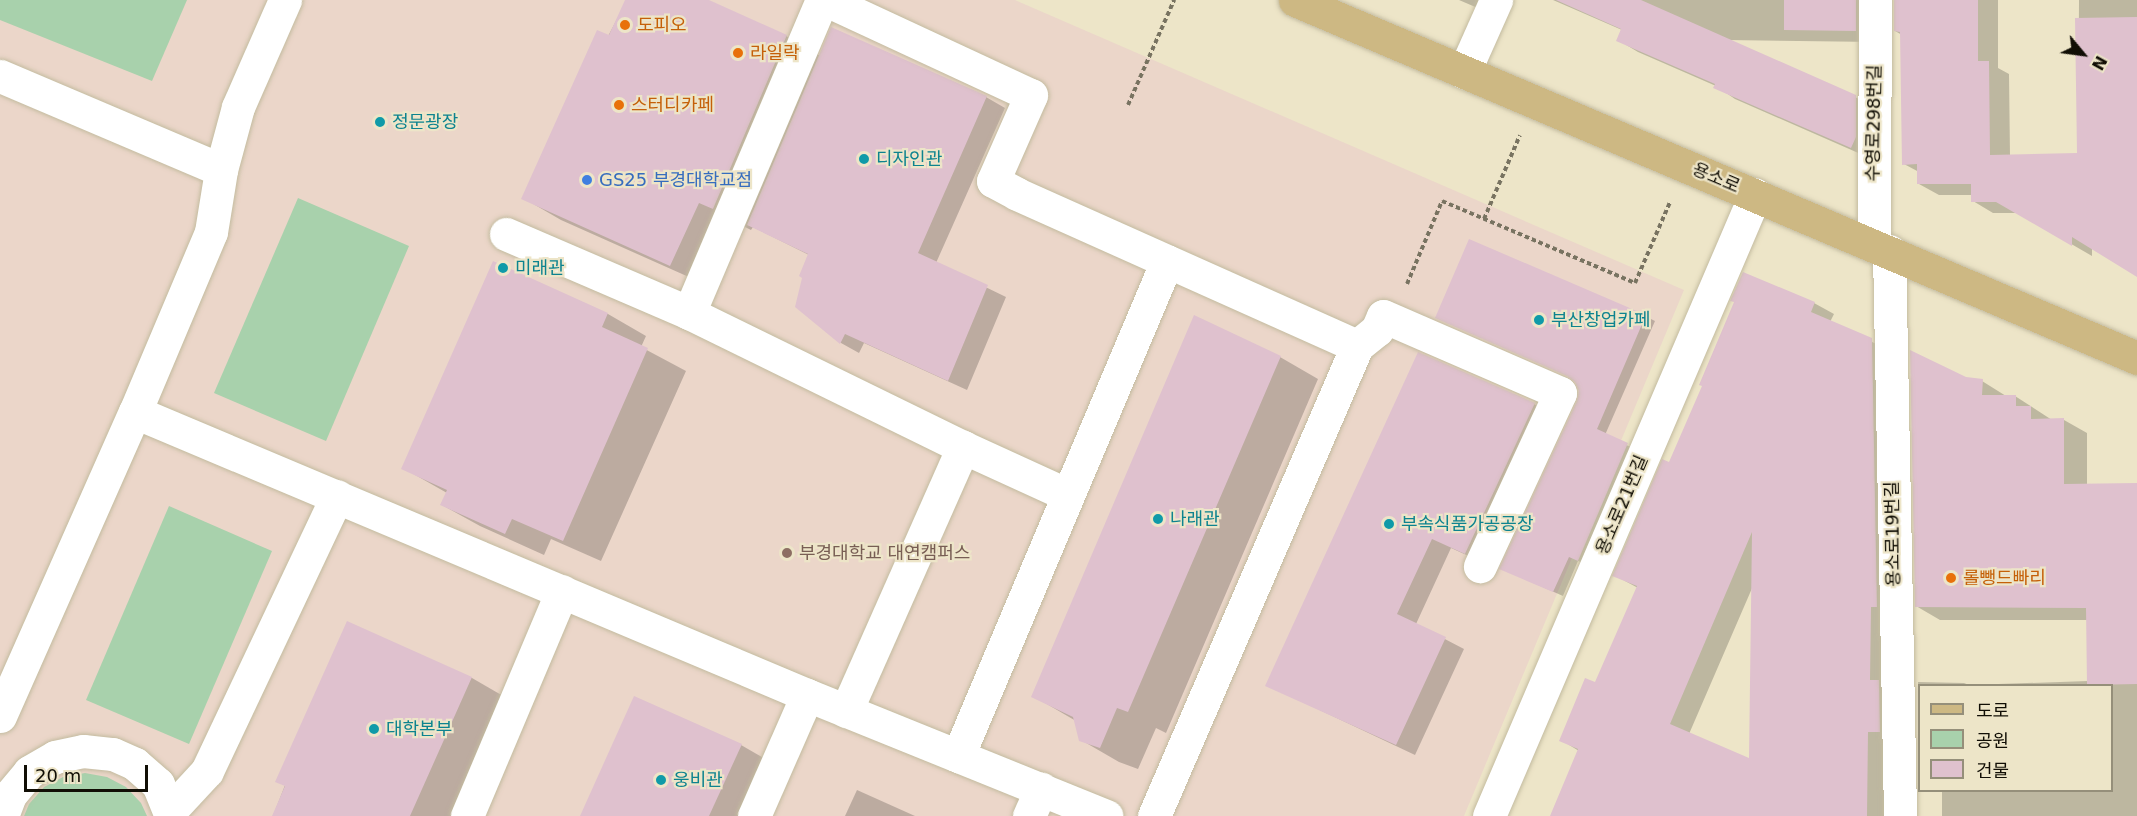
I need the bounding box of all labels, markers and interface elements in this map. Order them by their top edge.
place label: 도피오 [637,14,687,36]
marker: 도피오 [618,18,632,32]
north arrow [2053,24,2113,84]
place label: 라일락 [750,42,800,64]
marker: 라일락 [731,46,745,60]
text: N [2088,53,2111,73]
street label: 수영로298번길 [1862,64,1886,182]
place label: 스터디카페 [631,94,714,116]
marker: 스터디카페 [612,98,626,112]
place label: 정문광장 [392,111,458,133]
marker: 정문광장 [373,115,387,129]
place label: 디자인관 [876,148,942,170]
marker: 디자인관 [857,152,871,166]
street label: 용소로 [1689,158,1743,198]
place label: GS25 부경대학교점 [599,169,752,191]
marker: GS25 부경대학교점 [580,173,594,187]
place label: 미래관 [515,257,565,279]
marker: 미래관 [496,261,510,275]
place label: 부산창업카페 [1551,309,1650,331]
marker: 부산창업카페 [1532,313,1546,327]
street label: 용소로21번길 [1591,452,1653,558]
street label: 용소로19번길 [1881,481,1905,587]
place label: 나래관 [1170,508,1220,530]
marker: 나래관 [1151,512,1165,526]
place label: 부속식품가공공장 [1401,513,1533,535]
marker: 부속식품가공공장 [1382,517,1396,531]
place label: 부경대학교 대연캠퍼스 [799,542,970,564]
marker: 부경대학교 대연캠퍼스 [780,546,794,560]
place label: 롤뺑드빠리 [1963,567,2046,589]
marker: 롤뺑드빠리 [1944,571,1958,585]
legend [1918,684,2113,792]
text: 도로 [1976,700,2009,721]
place label: 대학본부 [386,718,452,740]
marker: 대학본부 [367,722,381,736]
text: 공원 [1976,730,2009,751]
scale bar [27,753,152,791]
text: 건물 [1976,760,2009,781]
text: 20 m [35,765,81,786]
place label: 웅비관 [673,769,723,791]
marker: 웅비관 [654,773,668,787]

